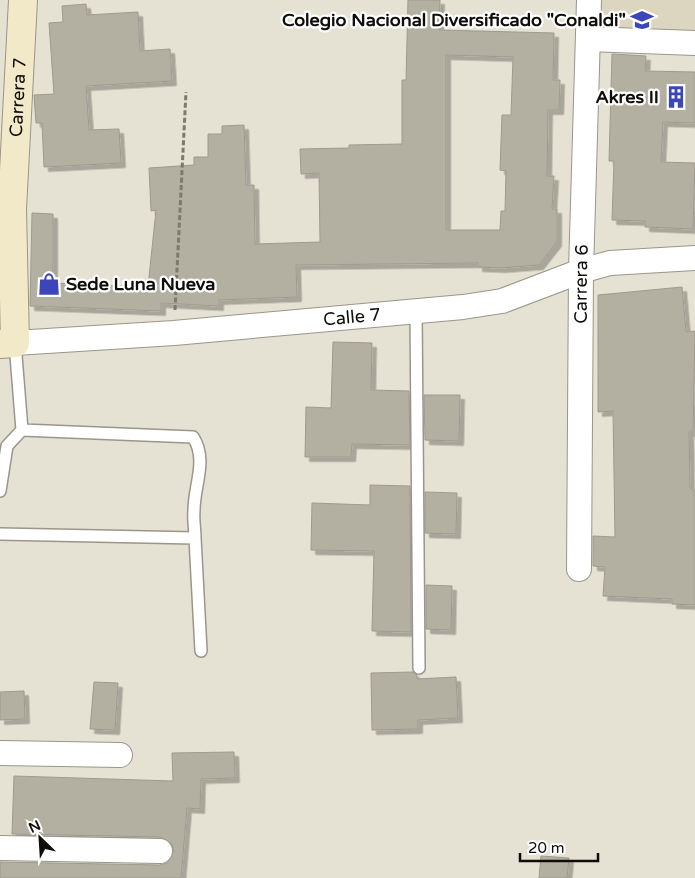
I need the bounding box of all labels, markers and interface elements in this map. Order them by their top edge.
school or university icon: Colegio Nacional Diversificado "Conaldi" [629,7,655,33]
place label: Colegio Nacional Diversificado "Conaldi" [282,9,626,31]
street label: Carrera 7 [5,57,31,137]
building icon: Akres II [663,84,689,110]
place label: Akres II [595,86,659,108]
street label: Carrera 6 [570,244,593,324]
shop icon: Sede Luna Nueva [36,271,62,297]
place label: Sede Luna Nueva [66,273,215,295]
street label: Calle 7 [322,303,382,331]
north arrow [15,813,65,863]
text: N [26,817,43,837]
scale bar [520,830,598,862]
text: 20 m [528,839,565,857]

